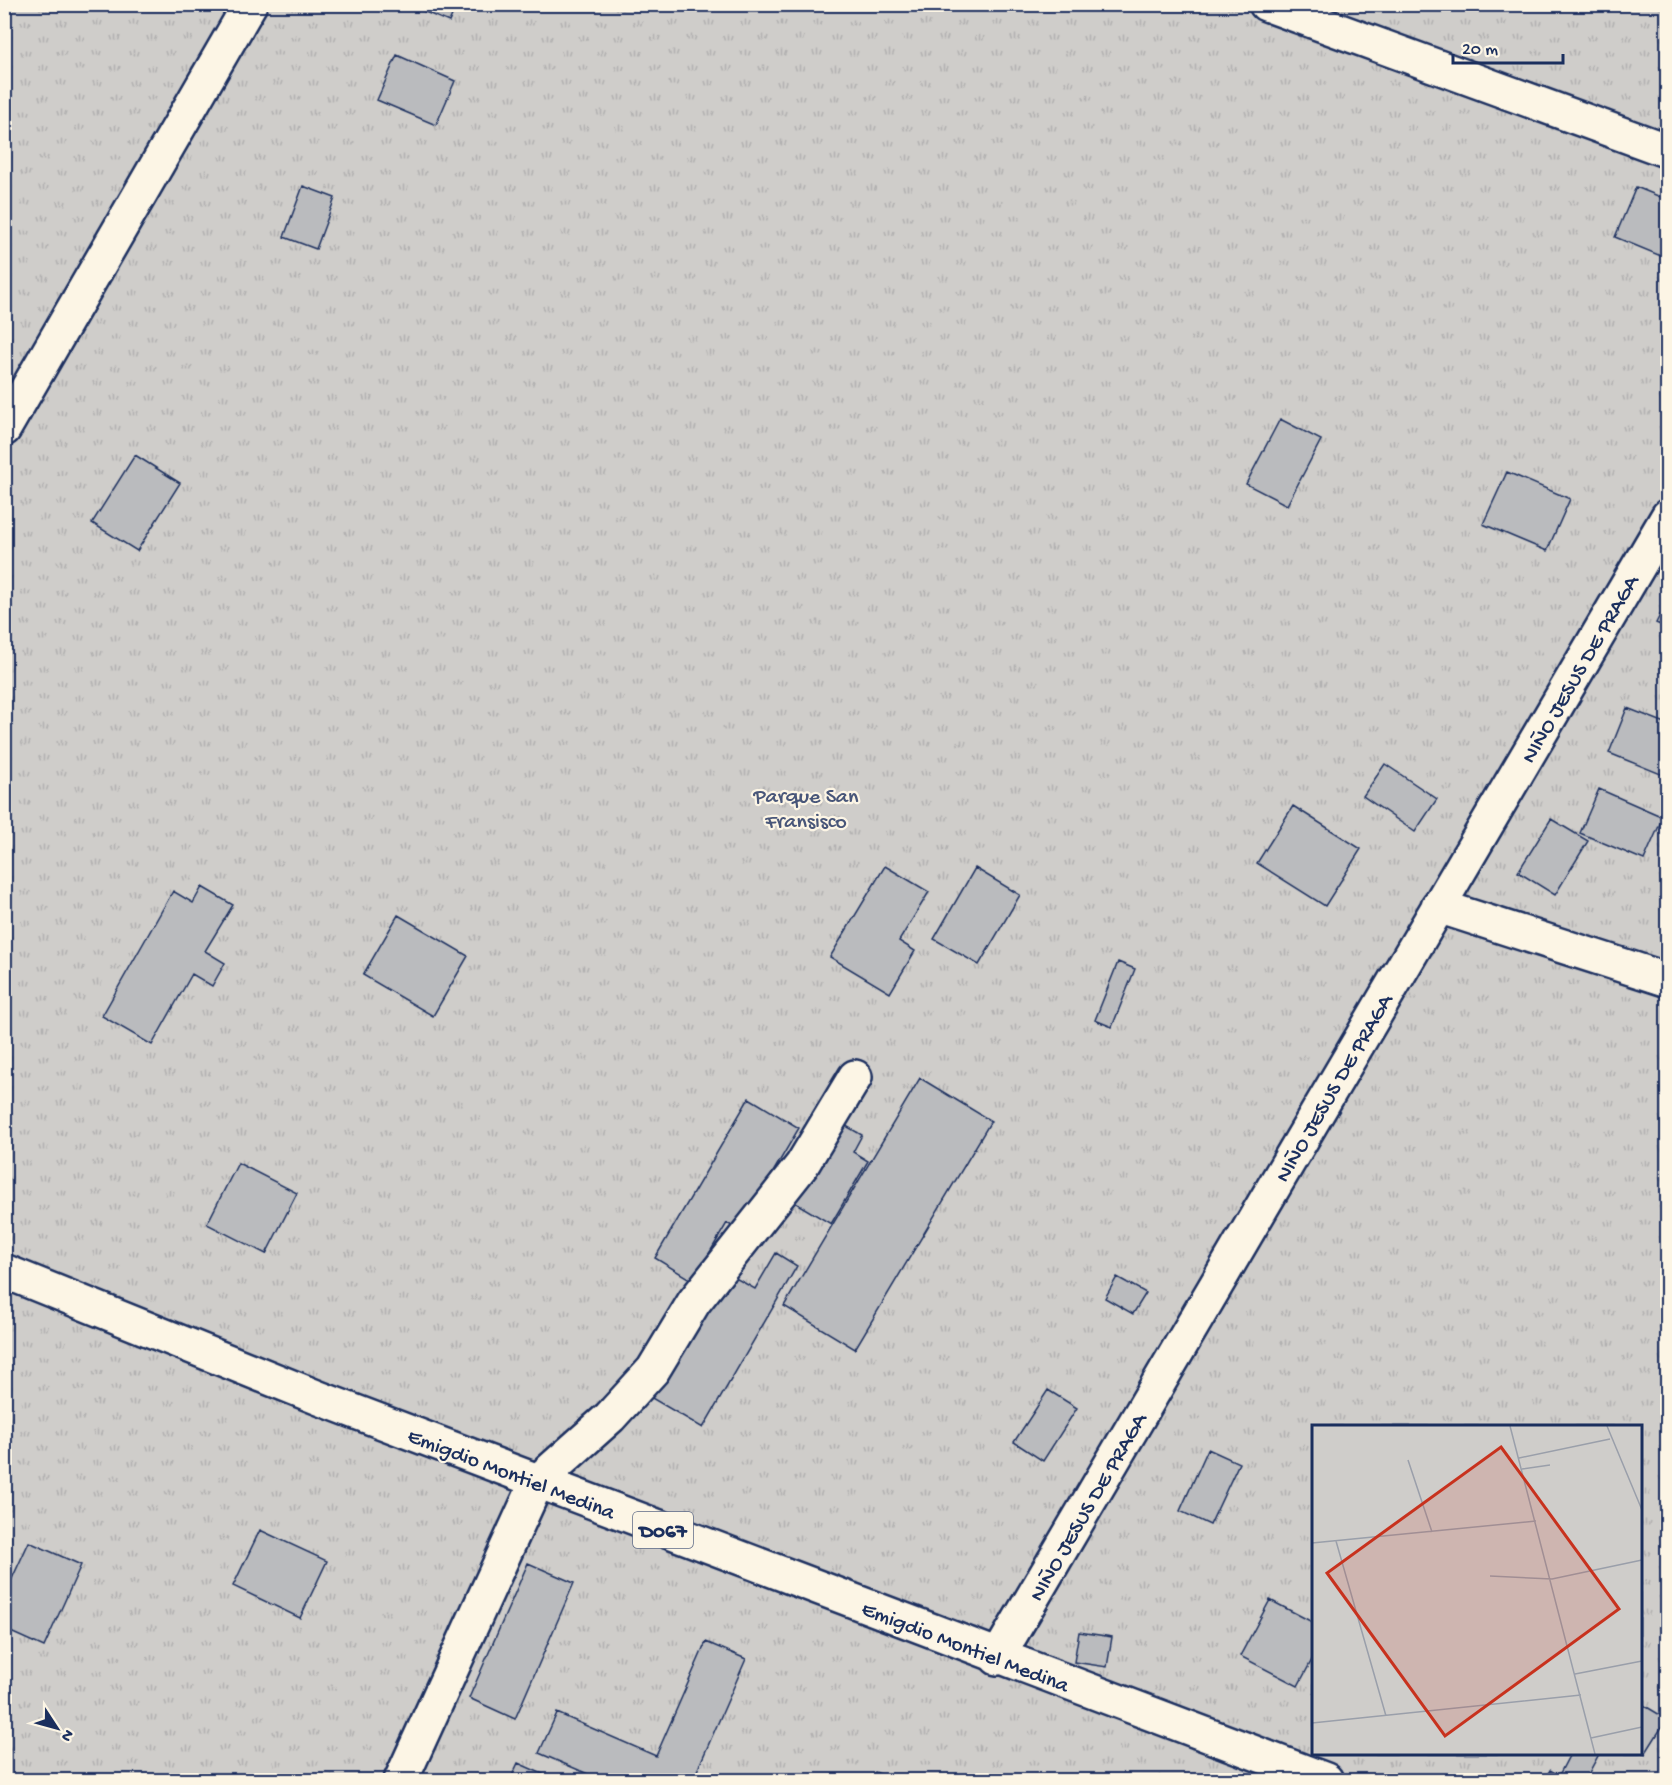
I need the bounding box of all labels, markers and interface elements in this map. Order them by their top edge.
scale bar [1453,27,1562,65]
text: 20 m [1462,40,1498,61]
street label: NIÑO JESUS DE PRAGA [1517,570,1646,769]
park label: Parque San Fransisco [752,785,859,836]
street label: NIÑO JESUS DE PRAGA [1271,989,1400,1188]
street label: NIÑO JESUS DE PRAGA [1025,1408,1154,1607]
street label: Emigdio Montiel Medina [403,1424,619,1528]
inset map [1312,1425,1642,1755]
road number: D067 [633,1512,693,1548]
street label: Emigdio Montiel Medina [857,1597,1073,1701]
north arrow [27,1698,87,1758]
text: N [55,1725,77,1745]

